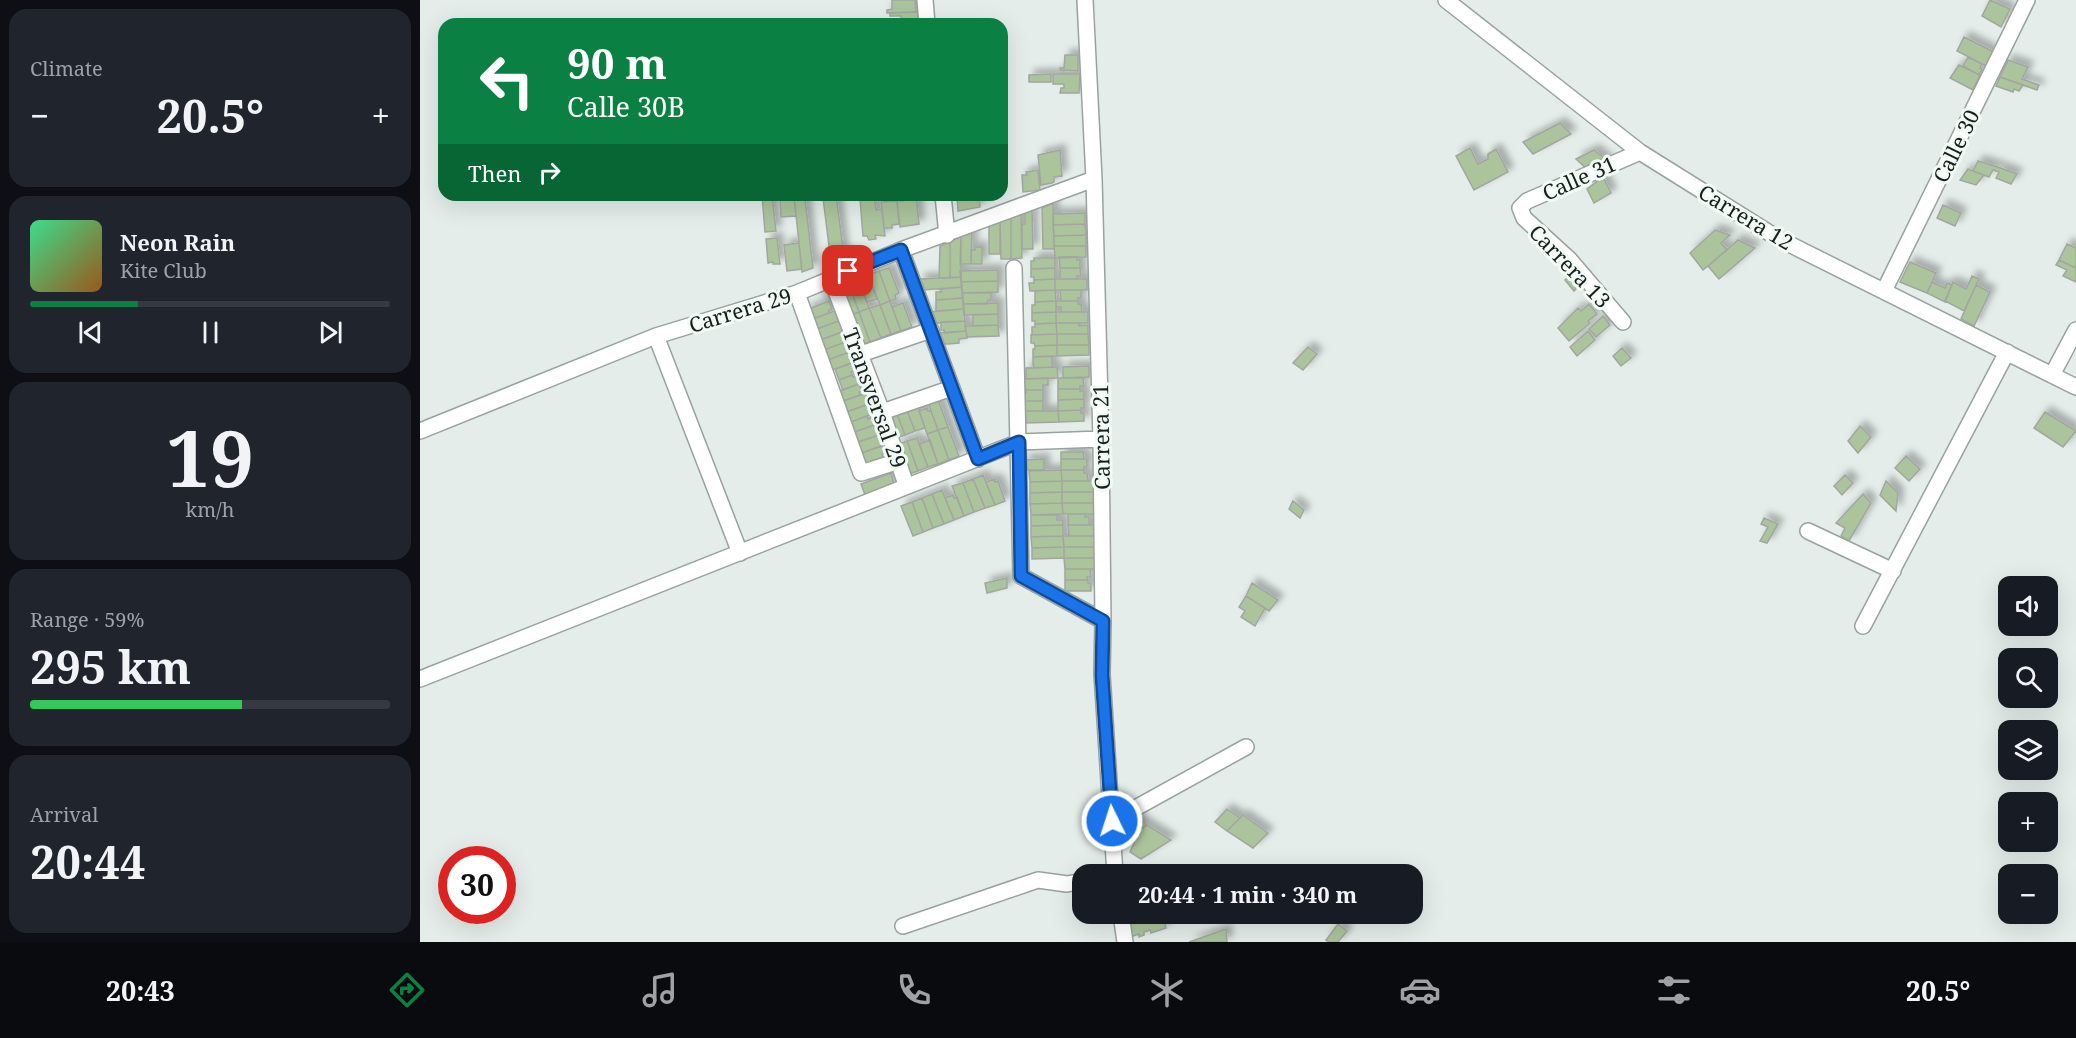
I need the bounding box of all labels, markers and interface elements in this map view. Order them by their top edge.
text: 90 m [567,34,667,91]
icon: left [468,42,546,120]
text: Climate [30,55,103,82]
text: 20.5° [157,85,264,146]
text: Calle 30B [567,88,685,125]
text: − [30,93,49,138]
text: + [372,93,390,138]
street label: Calle 30 [1926,105,1986,187]
street label: Calle 31 [1538,149,1620,207]
icon: right [533,156,566,189]
text: Then [468,158,521,188]
street label: Carrera 12 [1693,178,1799,256]
street label: Carrera 13 [1523,218,1617,314]
text: Neon Rain [120,227,235,257]
pin [822,245,873,296]
icon: arrive [831,254,864,287]
text: Kite Club [120,257,207,284]
street label: Carrera 29 [685,281,795,339]
icon: previous [74,316,107,349]
icon: pause [194,316,227,349]
icon: next [314,316,347,349]
street label: Transversal 29 [837,324,913,472]
street label: Carrera 21 [1086,384,1116,490]
text: 19 [166,404,254,510]
text: km/h [185,496,235,523]
map controls [1998,576,2058,924]
button: sound [1998,576,2058,636]
text: Range · 59% [30,606,144,633]
text: 295 km [30,636,191,697]
button: search [1998,648,2058,708]
button: layers [1998,720,2058,780]
position arrow [1080,789,1144,853]
button: + [1998,792,2058,852]
text: Arrival [30,801,98,828]
text: 20:44 [30,831,145,892]
speed limit sign: 30 [438,846,516,924]
button: − [1998,864,2058,924]
text: 20:44 · 1 min · 340 m [1138,879,1357,909]
icon: directions [386,969,428,1011]
icon: music [639,969,681,1011]
icon: phone [893,969,935,1011]
icon: climate [1146,969,1188,1011]
icon: car [1399,969,1441,1011]
icon: filters [1653,969,1695,1011]
text: 20:43 [106,972,175,1009]
text: 20.5° [1906,972,1970,1009]

